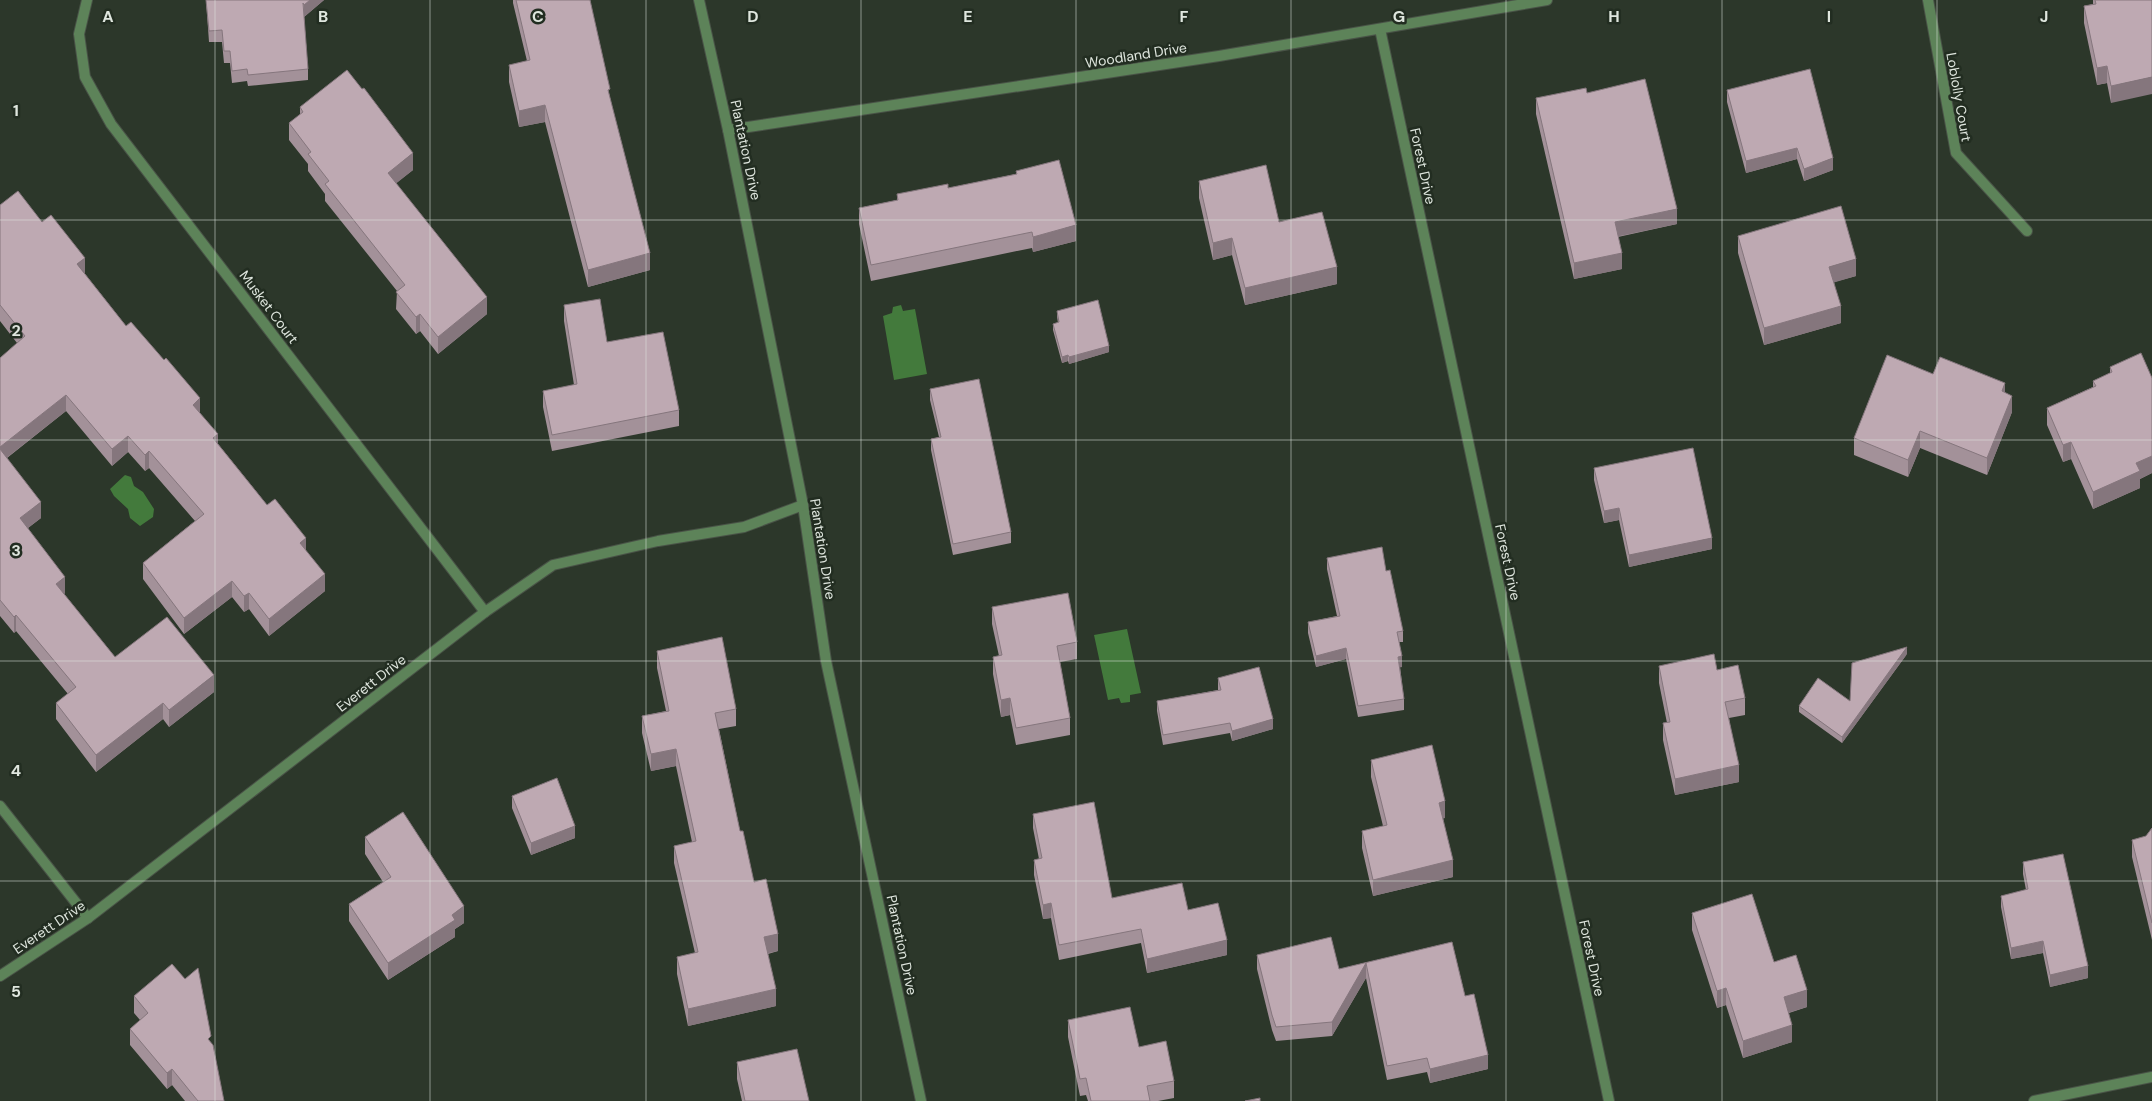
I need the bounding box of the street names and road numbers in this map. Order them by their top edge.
street label: Woodland Drive [1084,38,1188,72]
street label: Loblolly Court [1942,51,1976,143]
street label: Plantation Drive [727,98,765,202]
street label: Forest Drive [1406,126,1440,206]
street label: Musket Court [236,267,302,347]
street label: Plantation Drive [806,497,840,601]
street label: Forest Drive [1491,522,1525,602]
street label: Everett Drive [333,650,409,716]
street label: Plantation Drive [883,893,921,997]
street label: Everett Drive [9,896,89,958]
street label: Forest Drive [1575,918,1609,998]

